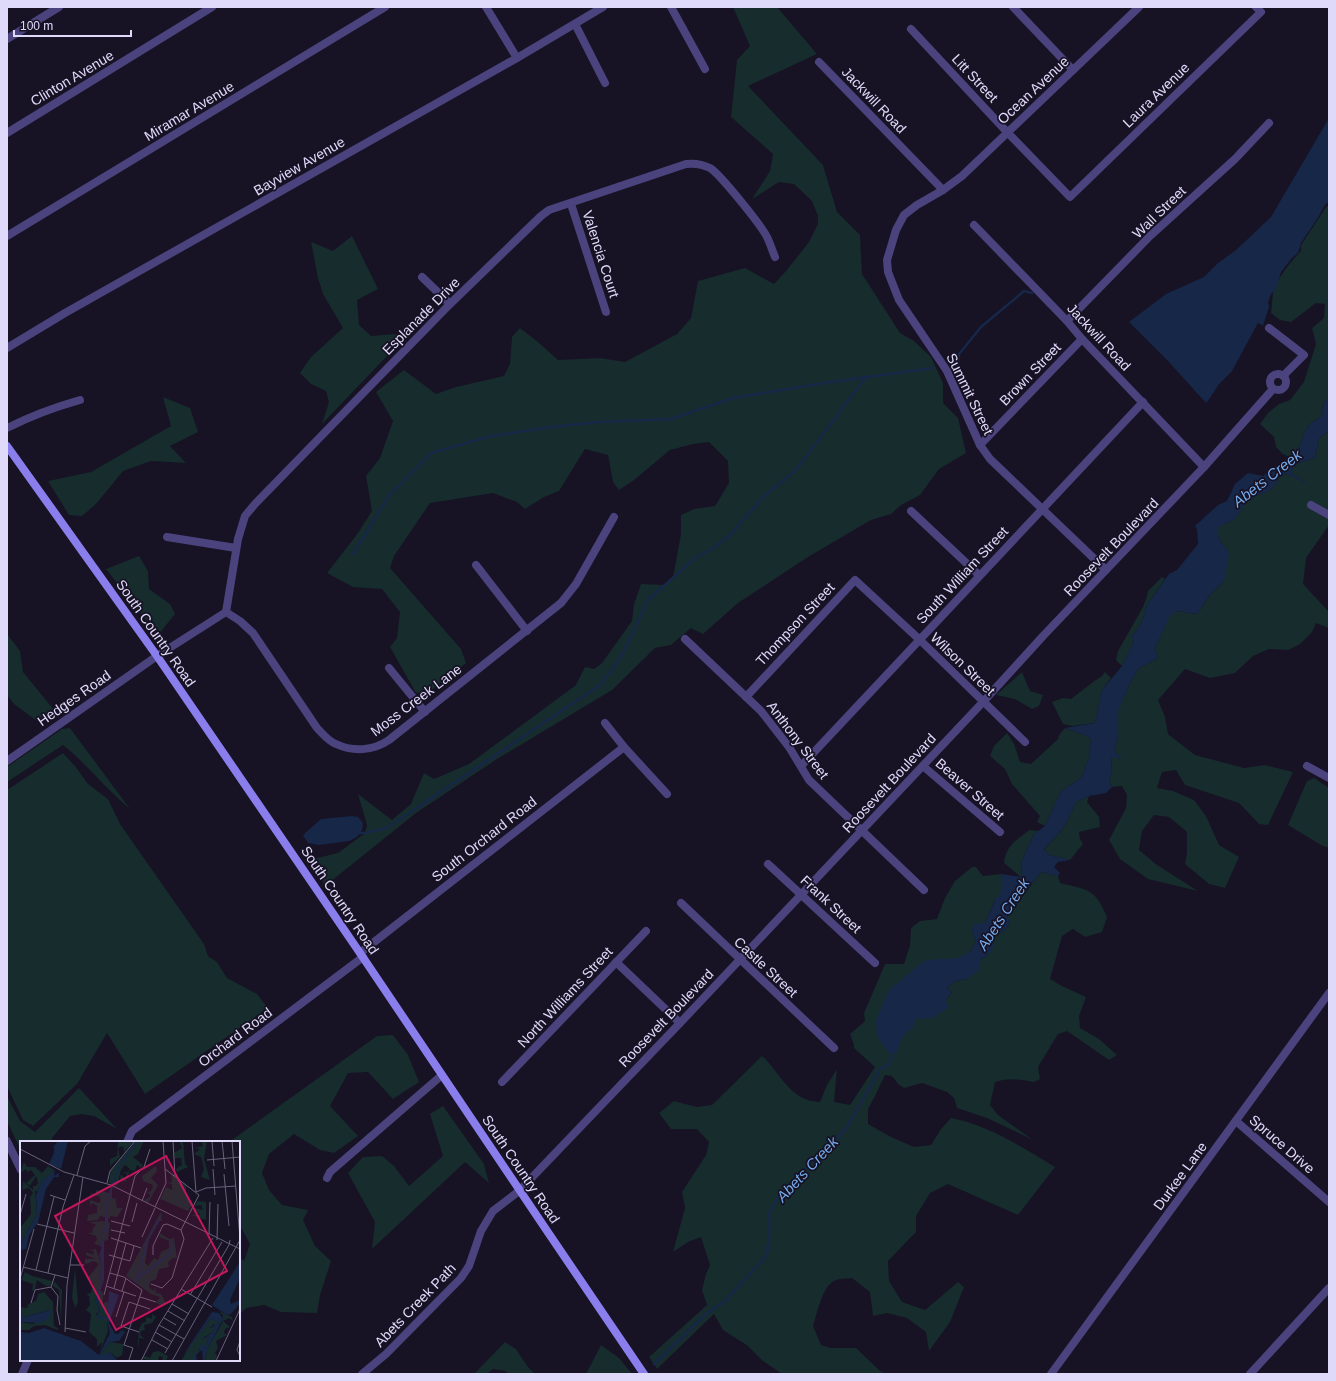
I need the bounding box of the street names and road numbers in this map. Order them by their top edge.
street label: Clinton Avenue [28,47,117,109]
street label: Litt Street [949,51,1001,105]
street label: Ocean Avenue [994,53,1072,127]
street label: Laura Avenue [1119,59,1193,131]
street label: Jackwill Road [839,64,909,136]
street label: Miramar Avenue [141,78,237,144]
street label: Bayview Avenue [251,133,348,199]
street label: Wall Street [1129,183,1189,241]
street label: Valencia Court [579,208,623,300]
street label: Esplanade Drive [379,274,463,358]
street label: Jackwill Road [1064,300,1134,374]
street label: Brown Street [996,339,1064,409]
street label: Summit Street [943,351,997,437]
street label: Roosevelt Boulevard [1060,495,1162,599]
street label: South William Street [913,523,1011,627]
street label: South Country Road [113,576,199,690]
street label: Thompson Street [753,579,838,669]
street label: Wilson Street [928,629,999,699]
street label: Moss Creek Lane [367,660,465,739]
street label: Hedges Road [34,667,114,729]
street label: Anthony Street [764,698,832,782]
street label: Roosevelt Boulevard [839,730,939,836]
street label: Beaver Street [932,755,1008,823]
street label: South Orchard Road [428,793,540,885]
street label: South Country Road [298,843,382,957]
street label: Frank Street [797,872,865,936]
street label: Castle Street [731,934,801,1001]
street label: North Williams Street [514,943,616,1051]
street label: Roosevelt Boulevard [615,966,717,1070]
street label: Orchard Road [195,1004,275,1070]
street label: Spruce Drive [1246,1111,1318,1177]
street label: South Country Road [479,1112,563,1226]
street label: Durkee Lane [1150,1139,1210,1213]
street label: Abets Creek Path [371,1260,459,1350]

